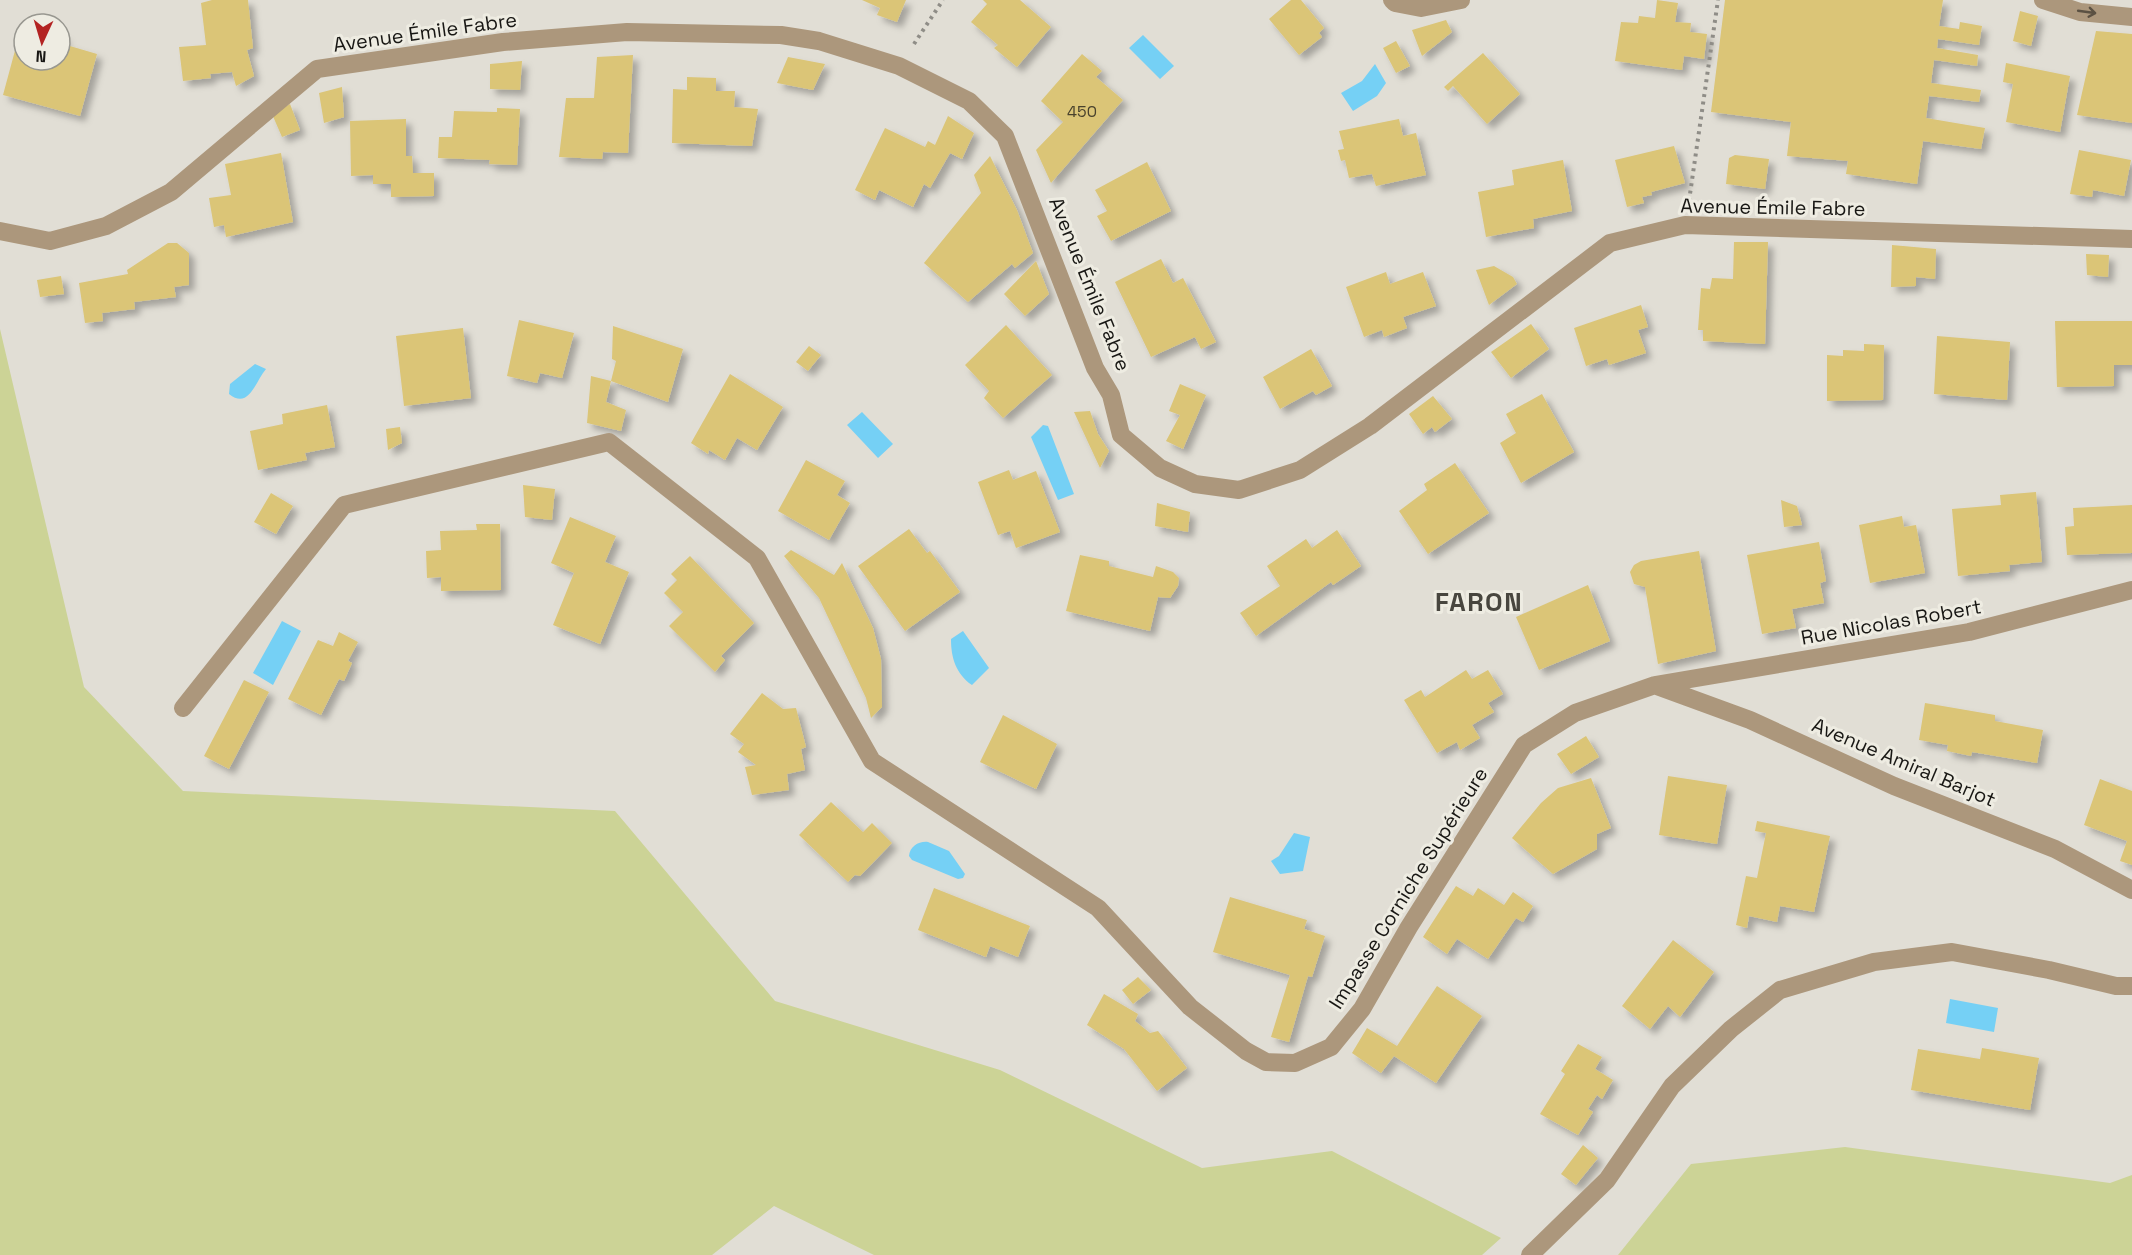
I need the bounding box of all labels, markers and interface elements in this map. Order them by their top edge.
street label: Avenue Émile Fabre [332,6,518,58]
one-way arrow [2077,7,2096,18]
north arrow [12,12,72,72]
text: N [35,46,47,67]
house number: 450 [1067,101,1097,122]
street label: Avenue Émile Fabre [1680,192,1866,222]
street label: Avenue Émile Fabre [1043,193,1137,375]
district label: FARON [1435,585,1523,619]
street label: Rue Nicolas Robert [1799,593,1983,651]
street label: Avenue Amiral Barjot [1808,711,2000,813]
street label: Impasse Corniche Supérieure [1323,762,1493,1014]

